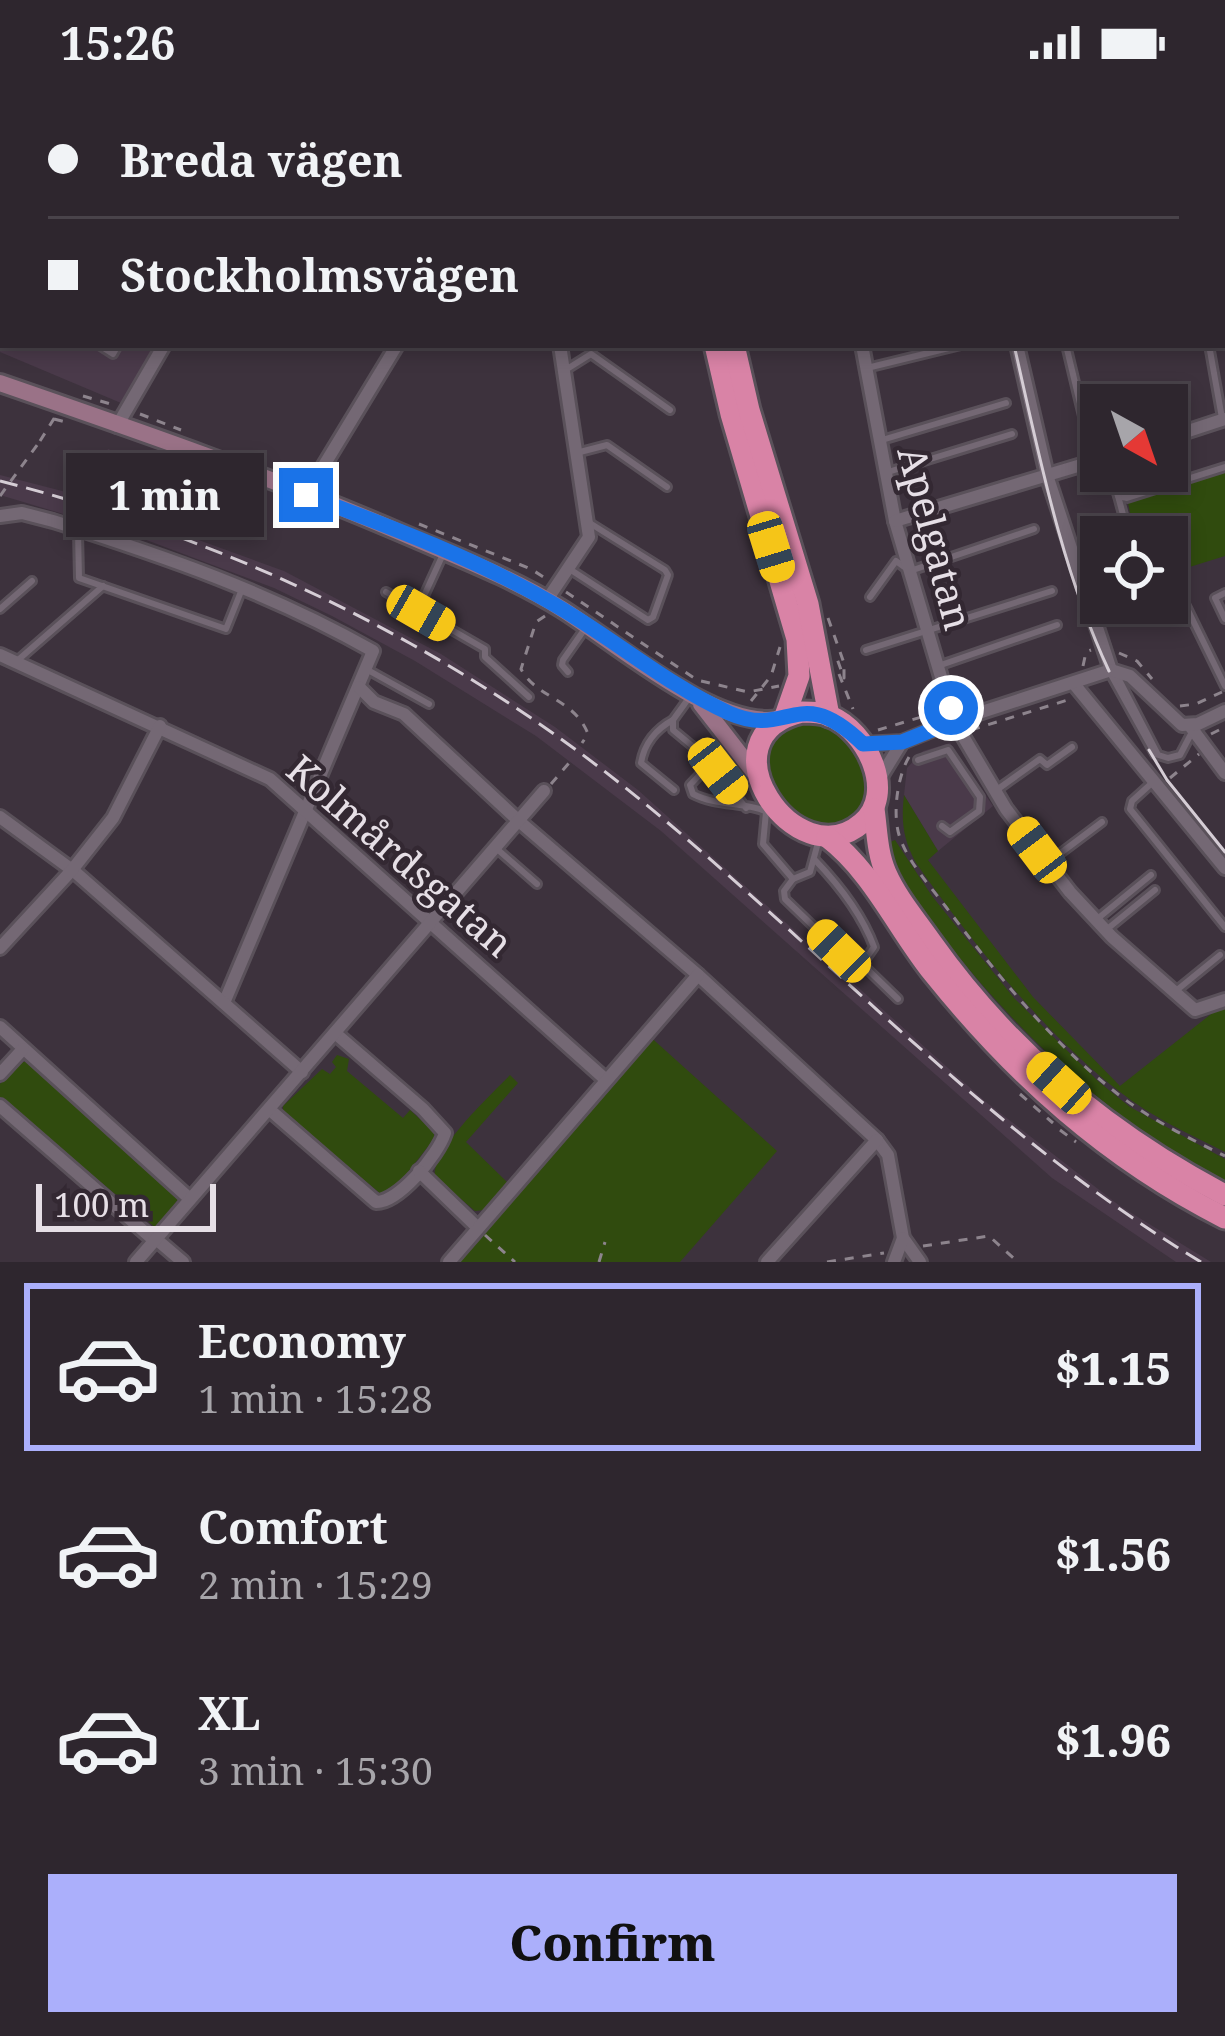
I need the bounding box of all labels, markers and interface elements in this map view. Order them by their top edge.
text: 15:26 [60,12,175,73]
text: Breda vägen [120,129,403,190]
text: Stockholmsvägen [120,244,519,305]
north arrow [1080,384,1188,492]
map controls [1080,384,1188,624]
street label: Apelgatan [886,440,986,635]
callout: 1 min [66,453,264,537]
text: 1 min [109,468,221,521]
route end [279,468,333,522]
car [743,507,799,587]
button: locate [1080,516,1188,624]
car [381,579,461,647]
route start [924,681,978,735]
car [682,732,754,810]
street label: Kolmårdsgatan [277,742,525,968]
car [1001,810,1073,890]
car [801,913,877,989]
car [1020,1046,1098,1120]
scale bar [36,1178,216,1231]
text: 100 m [54,1182,149,1227]
text: Economy [198,1310,406,1371]
icon: car [54,1313,162,1421]
text: $1.15 [1055,1337,1171,1398]
text: 1 min · 15:28 [198,1371,433,1424]
text: Comfort [198,1496,388,1557]
icon: car [54,1499,162,1607]
text: $1.56 [1055,1523,1171,1584]
text: 2 min · 15:29 [198,1557,433,1610]
text: XL [198,1682,260,1743]
icon: car [54,1685,162,1793]
text: $1.96 [1055,1709,1171,1770]
text: 3 min · 15:30 [198,1743,433,1796]
button: Confirm [48,1874,1177,2012]

